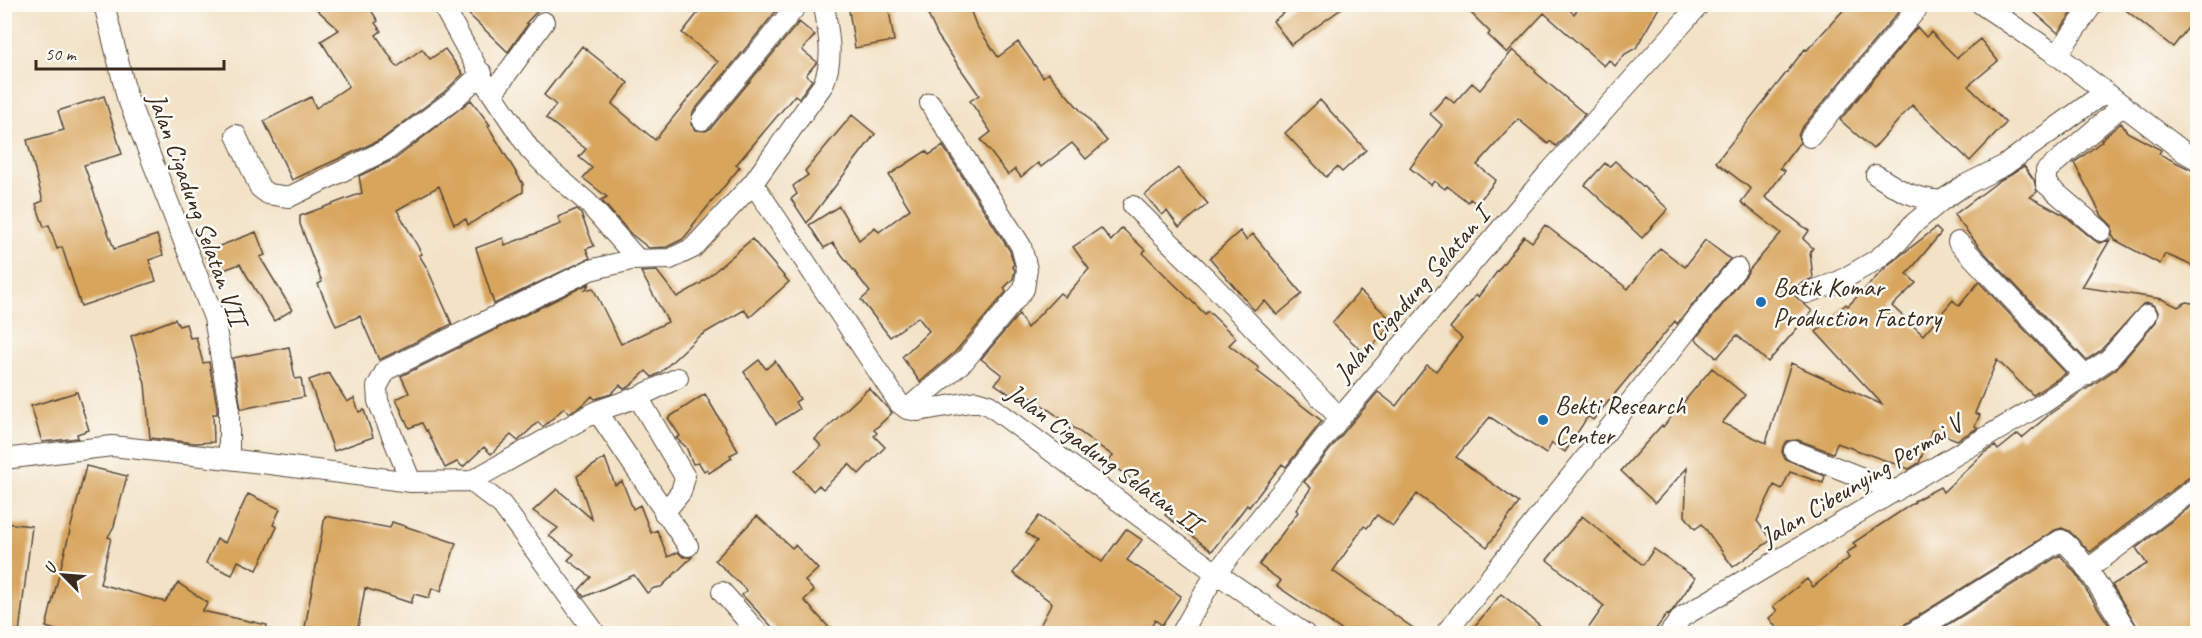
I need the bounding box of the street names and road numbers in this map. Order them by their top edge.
street label: Jalan Cigadung Selatan VII [139,87,257,335]
street label: Jalan Cigadung Selatan I [1325,196,1500,390]
street label: Jalan Cigadung Selatan II [998,375,1212,542]
street label: Jalan Cibeunying Permai V [1753,404,1973,555]

